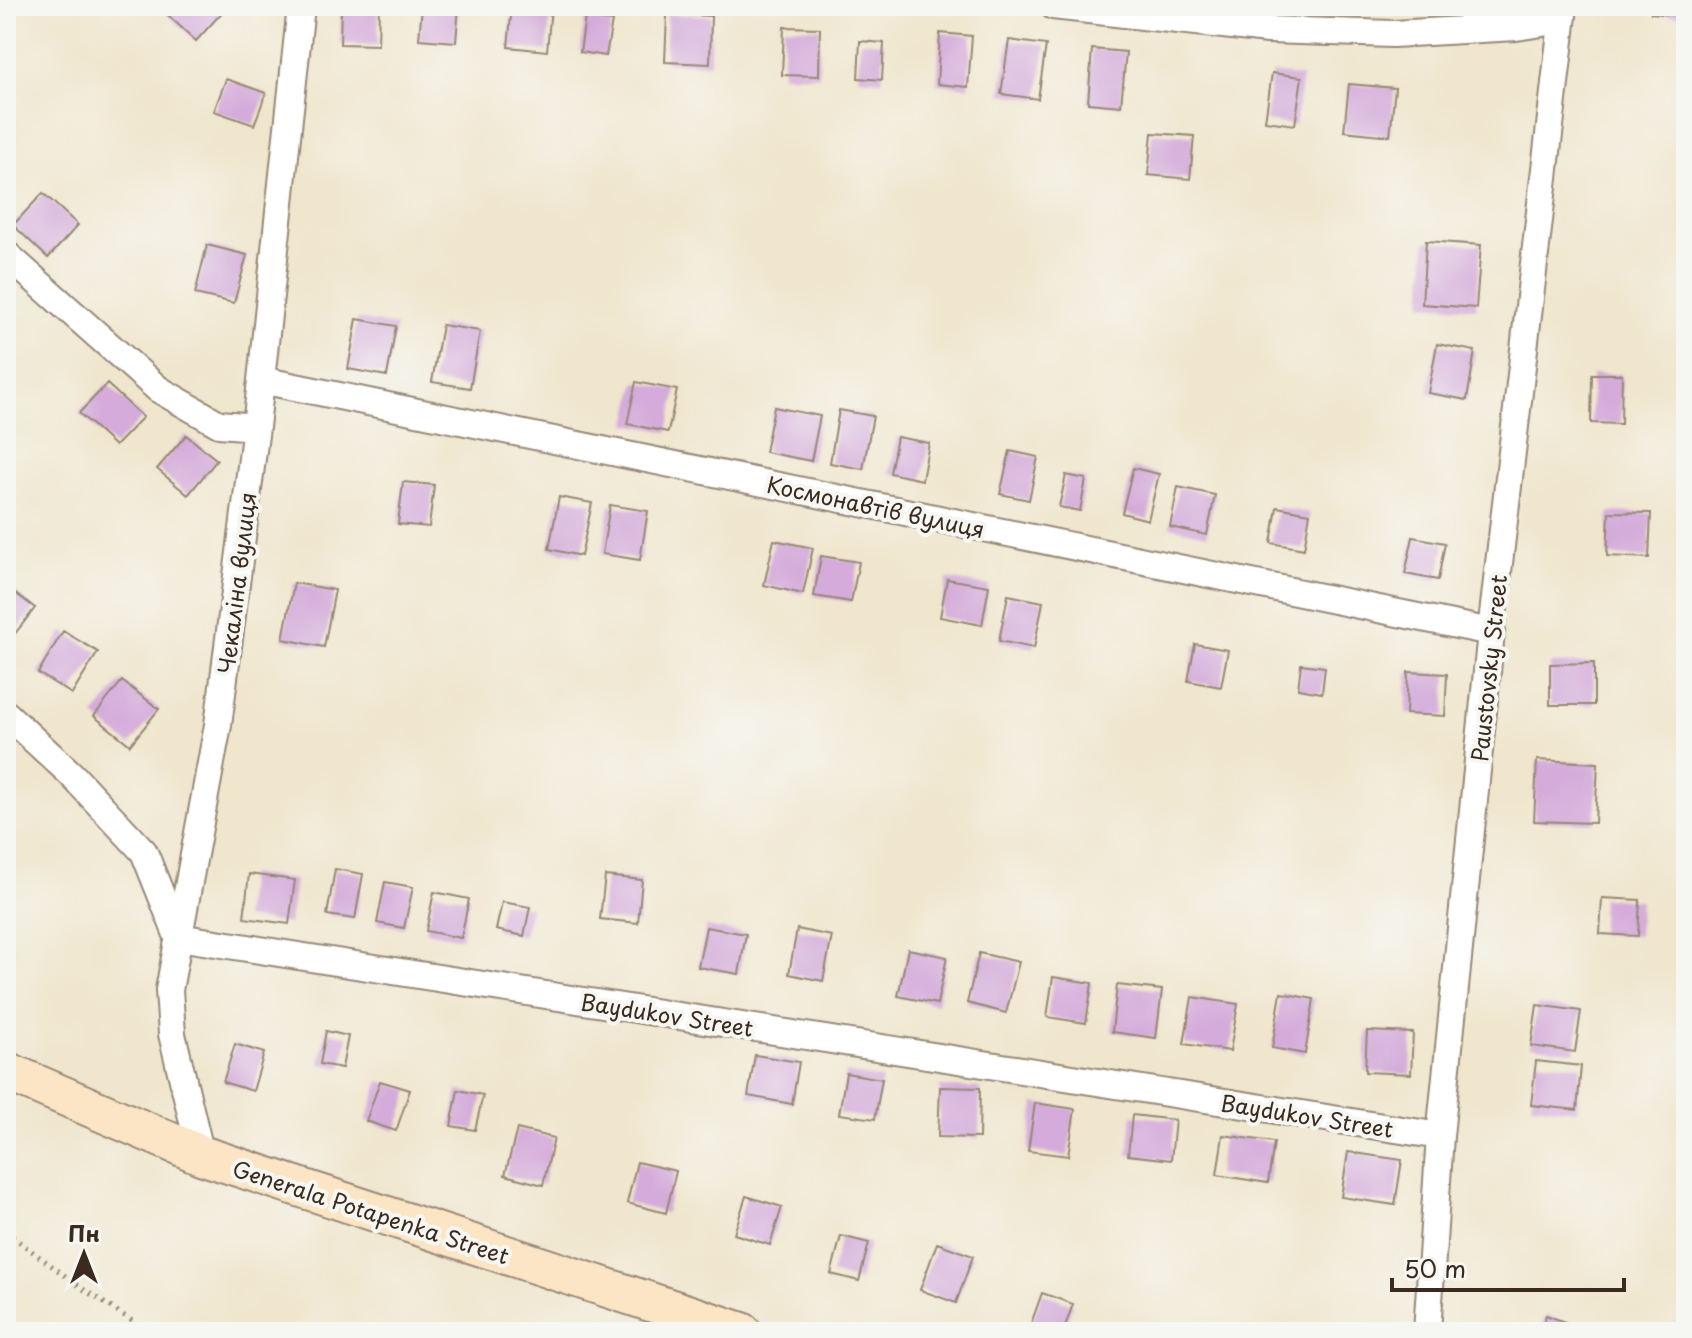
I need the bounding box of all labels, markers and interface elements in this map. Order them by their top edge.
street label: Космонавтів вулиця [764,467,988,545]
street label: Чекаліна вулиця [208,490,264,676]
street label: Paustovsky Street [1462,573,1514,763]
street label: Baydukov Street [578,984,756,1044]
street label: Baydukov Street [1218,1085,1396,1145]
street label: Generala Potapenka Street [229,1151,513,1271]
north arrow [44,1214,124,1294]
text: Пн [68,1216,100,1249]
scale bar [1392,1242,1624,1292]
text: 50 m [1404,1250,1466,1286]

